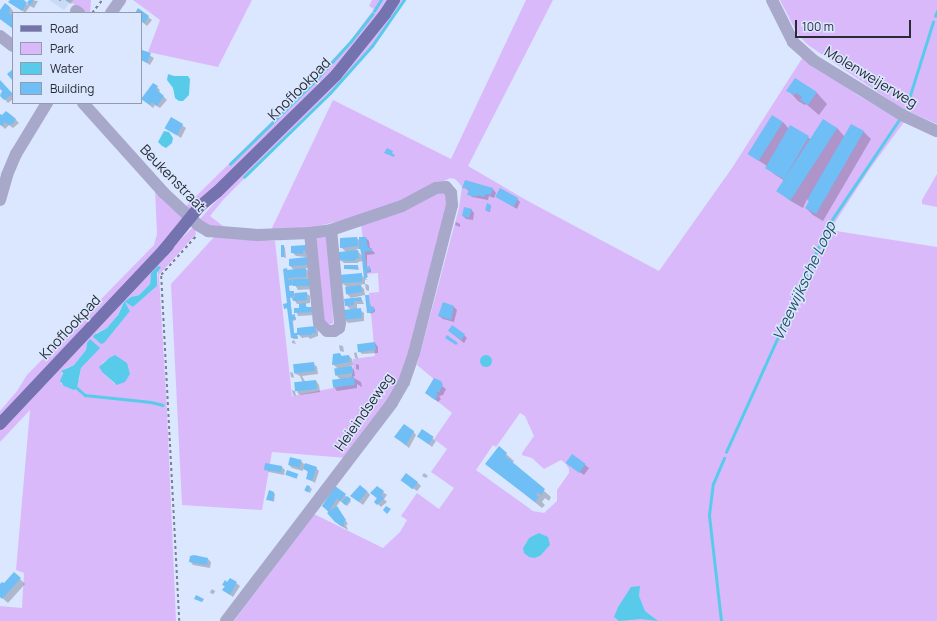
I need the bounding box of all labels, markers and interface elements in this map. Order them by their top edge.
legend [12,12,142,104]
scale bar [797,12,913,38]
text: 100 m [802,18,834,35]
text: Road [50,20,78,37]
text: Park [50,40,74,57]
street label: Molenweijerweg [822,43,920,111]
street label: Knoflookpad [264,54,334,124]
text: Water [50,60,83,77]
text: Building [50,80,94,97]
street label: Beukenstraat [137,141,209,215]
water label: Vreewijksche Loop [769,219,839,343]
street label: Knoflookpad [36,291,104,363]
street label: Heieindseweg [331,370,397,454]

